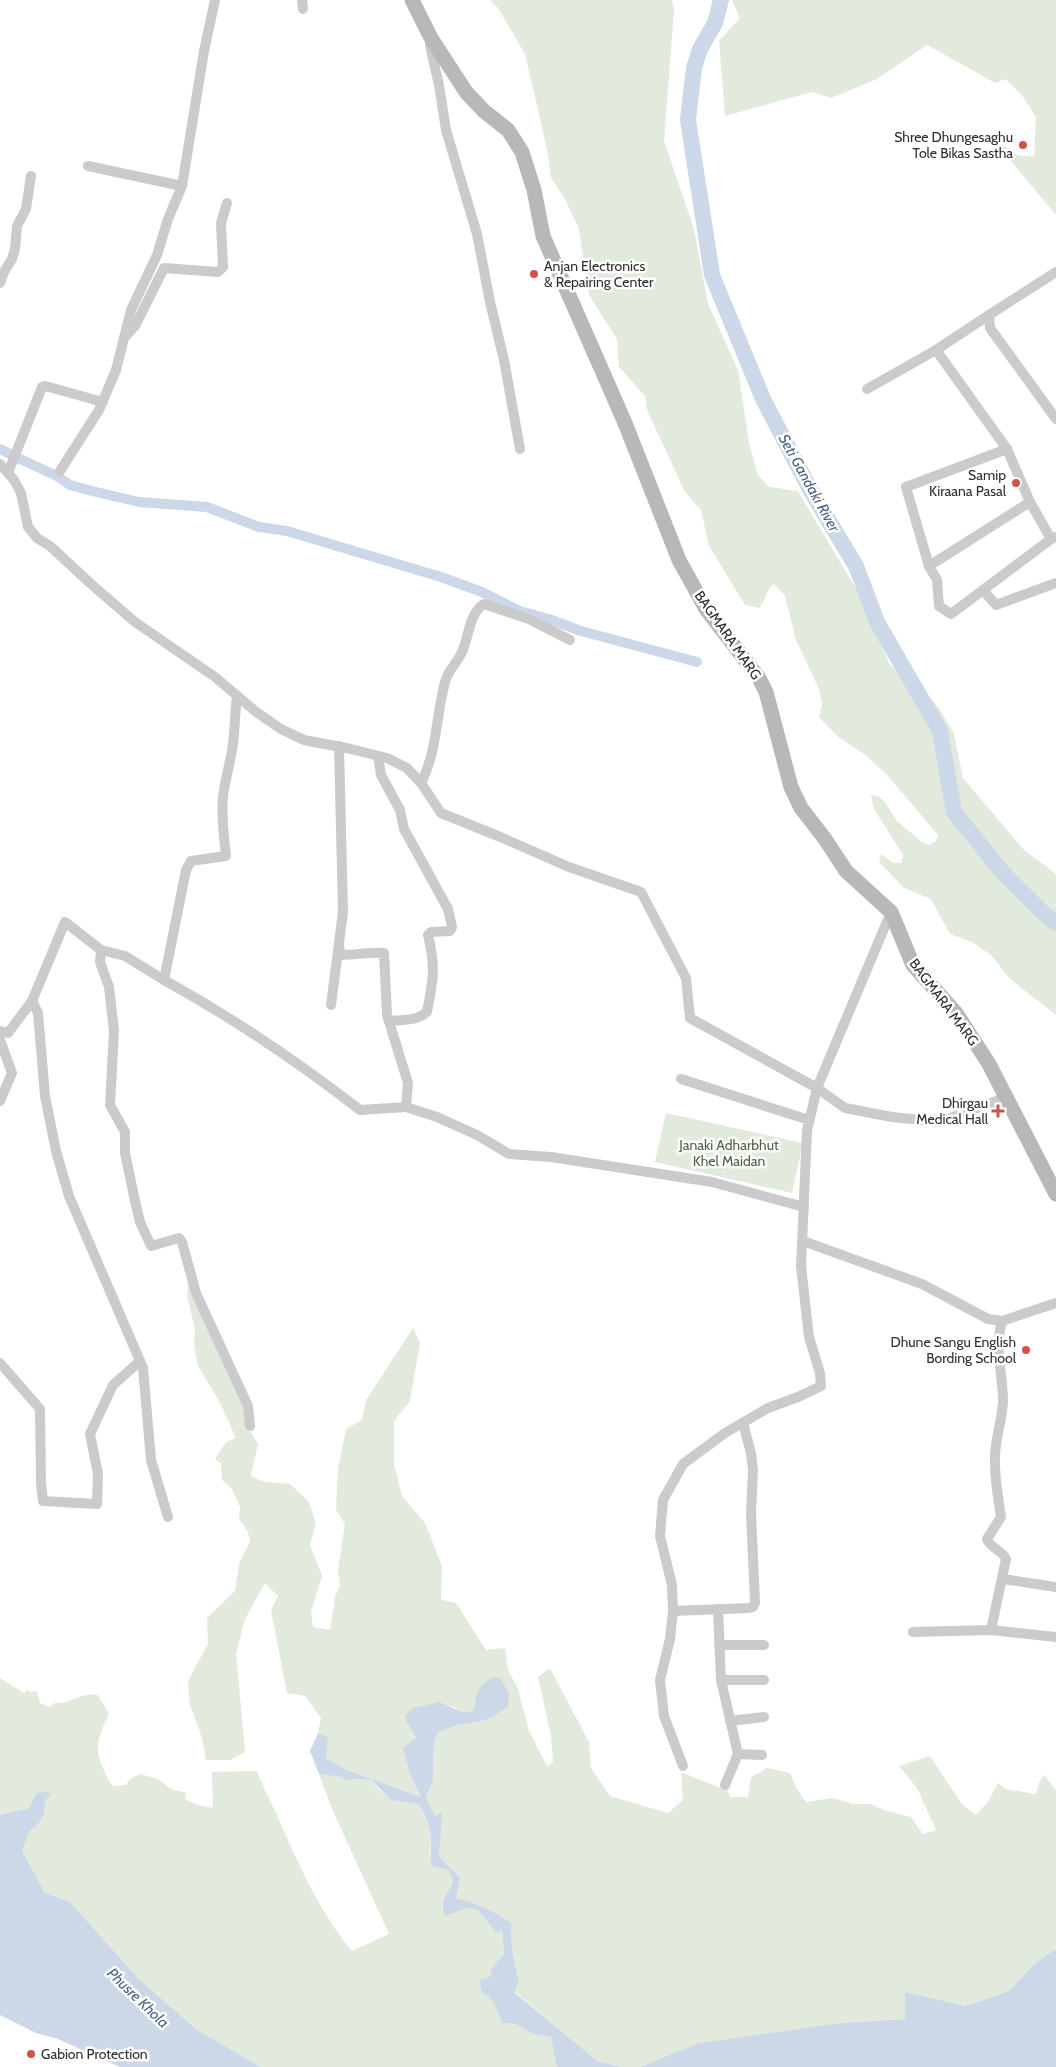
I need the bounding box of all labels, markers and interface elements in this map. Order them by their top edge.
place label: Shree Dhungesaghu Tole Bikas Sastha [894,128,1013,162]
marker: Shree Dhungesaghu Tole Bikas Sastha [1017,139,1029,151]
place label: Anjan Electronics & Repairing Center [544,257,654,291]
marker: Anjan Electronics & Repairing Center [528,268,540,280]
water label: Seti Gandaki River [775,431,844,536]
place label: Samip Kiraana Pasal [929,466,1007,500]
marker: Samip Kiraana Pasal [1010,477,1022,489]
street label: BAGMARA MARG [691,587,765,683]
street label: BAGMARA MARG [905,955,983,1049]
place label: Dhirgau Medical Hall [916,1094,989,1128]
marker: Dhirgau Medical Hall [992,1105,1004,1117]
park label: Janaki Adharbhut Khel Maidan [678,1136,779,1170]
place label: Dhune Sangu English Bording School [891,1333,1017,1367]
marker: Dhune Sangu English Bording School [1020,1344,1032,1356]
water label: Phusre Khola [104,1964,172,2032]
place label: Gabion Protection [41,2045,148,2063]
marker: Gabion Protection [25,2048,37,2060]

